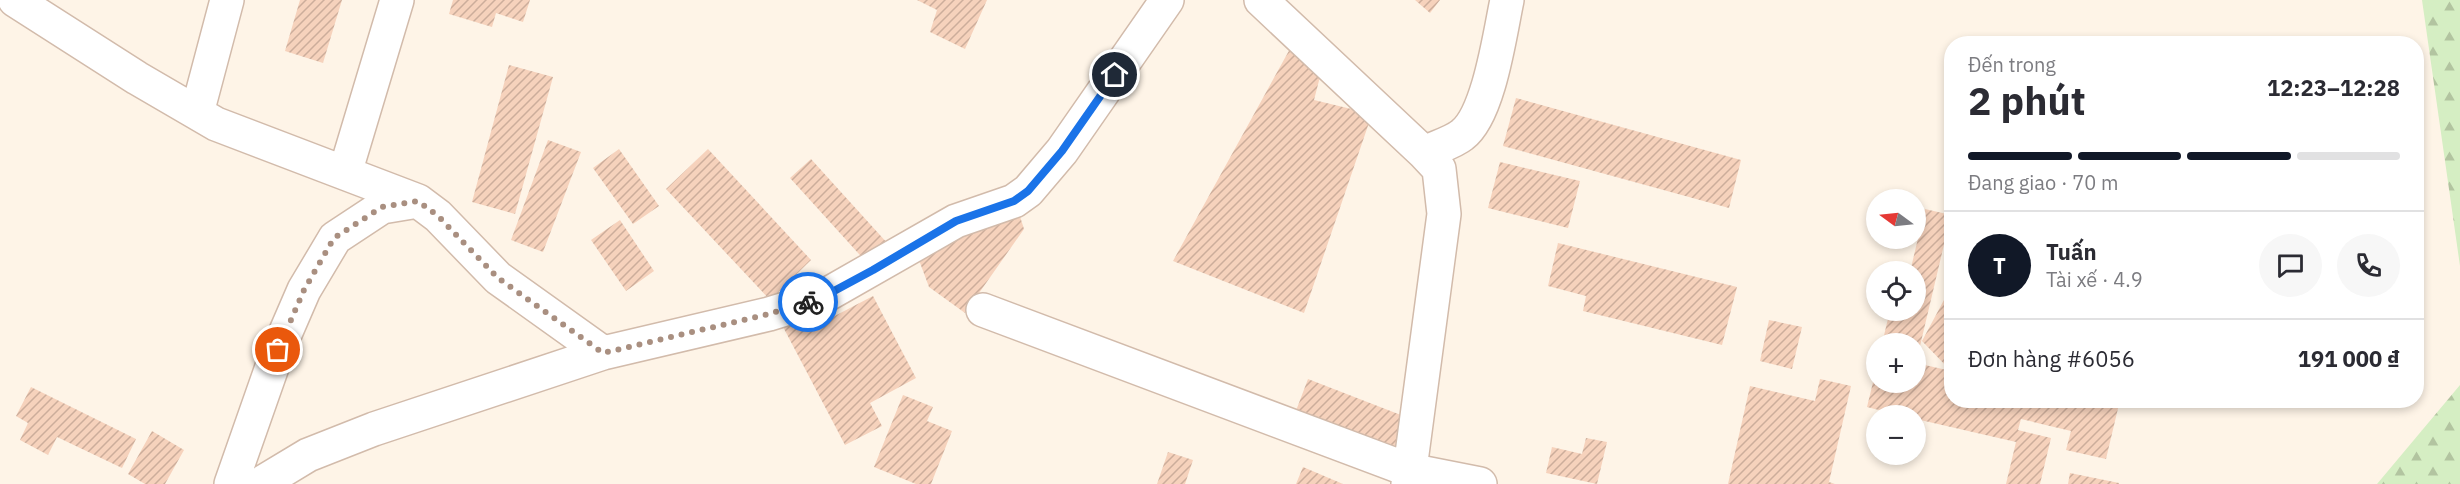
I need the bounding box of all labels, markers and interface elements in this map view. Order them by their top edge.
pin [1089,49,1140,100]
text: Đến trong [1968,51,2056,78]
icon: home [1098,58,1131,91]
text: 12:23–12:28 [2267,73,2400,102]
text: 2 phút [1968,75,2086,126]
text: Đang giao · 70 m [1968,169,2118,196]
north arrow [1866,189,1926,249]
map controls [1866,189,1926,465]
button: chat [2259,234,2322,297]
button: phone [2337,234,2400,297]
text: Tuấn [2046,237,2097,266]
text: T [1993,251,2006,280]
button: locate [1866,261,1926,321]
text: Tài xế · 4.9 [2046,266,2143,293]
courier [778,272,838,332]
icon: bike [792,286,825,319]
pin [252,324,303,375]
icon: bag [261,333,294,366]
button: + [1866,333,1926,393]
text: Đơn hàng #6056 [1968,344,2135,373]
text: 191 000 ₫ [2298,344,2400,373]
button: − [1866,405,1926,465]

